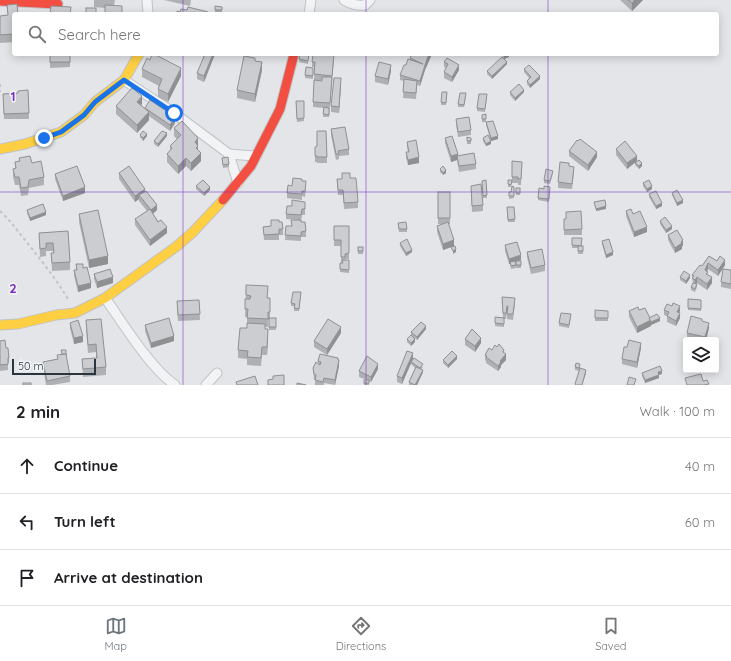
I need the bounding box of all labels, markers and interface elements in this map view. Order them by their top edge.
search box [12,12,719,56]
icon: search [26,23,48,45]
text: Search here [58,25,141,44]
text: 1 [10,88,16,104]
route start [165,104,183,122]
route end [35,129,53,147]
text: 2 [9,280,17,296]
map controls [683,337,719,373]
button: layers [683,337,719,373]
scale bar [12,357,96,376]
text: 50 m [18,359,44,373]
text: 2 min [16,401,60,422]
text: Walk · 100 m [639,403,715,419]
icon: ahead [16,455,38,477]
text: Continue [54,456,118,475]
text: 40 m [685,458,715,474]
icon: left [16,511,38,533]
text: Turn left [54,512,116,531]
text: 60 m [685,514,715,530]
icon: arrive [16,567,38,589]
text: Arrive at destination [54,568,203,587]
tab: Map [104,615,127,653]
tab: Directions [336,615,386,653]
tab: Saved [595,615,627,653]

